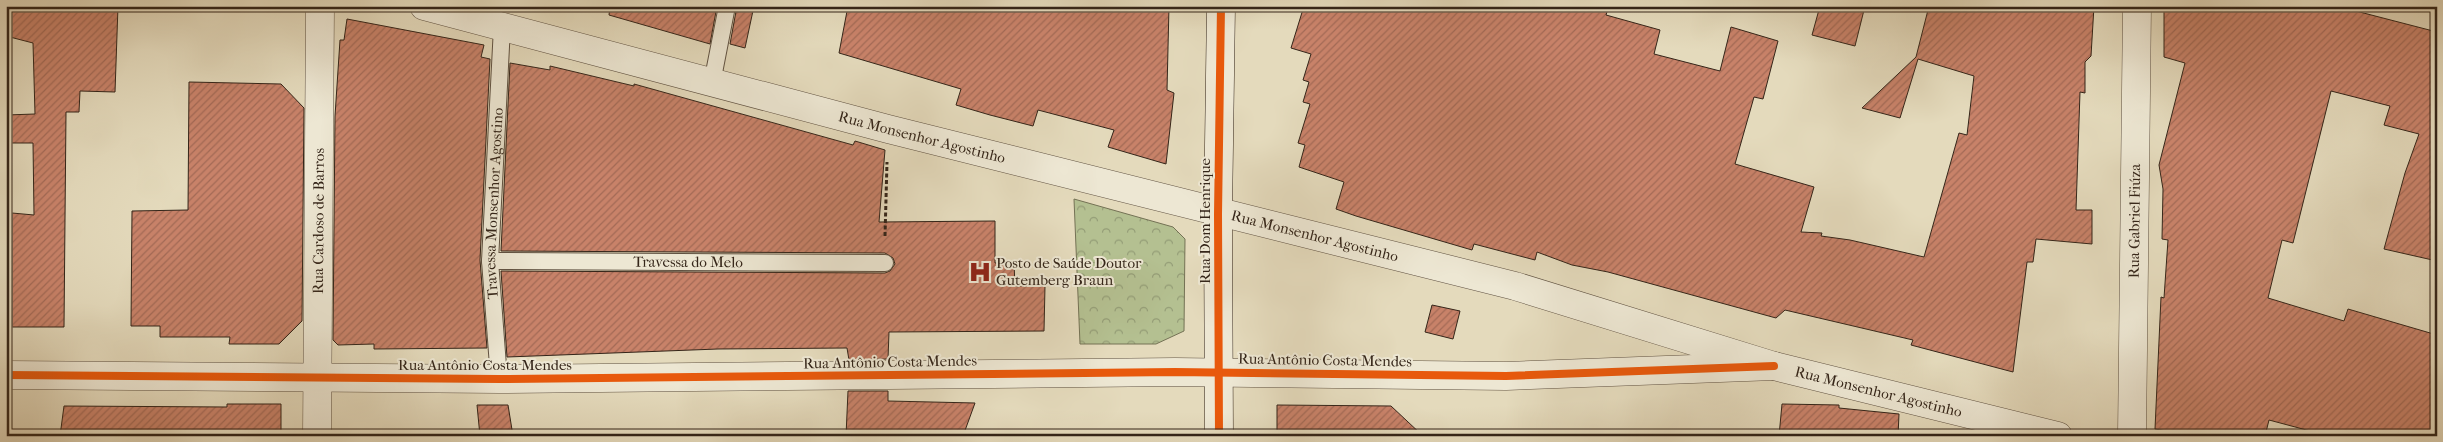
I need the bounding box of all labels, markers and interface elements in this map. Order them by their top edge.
street label: Travessa Monsenhor Agostino [481,107,507,300]
street label: Rua Monsenhor Agostinho [837,107,1008,167]
street label: Rua Cardoso de Barros [309,147,328,294]
street label: Rua Dom Henrique [1196,157,1214,284]
street label: Rua Gabriel Fiúza [2125,163,2144,278]
street label: Rua Monsenhor Agostinho [1229,206,1401,266]
street label: Travessa do Melo [633,253,743,271]
place label: Posto de Saúde Doutor Gutemberg Braun [996,254,1142,289]
hospital icon: Posto de Saúde Doutor Gutemberg Braun [967,259,993,285]
street label: Rua Antônio Costa Mendes [1238,349,1413,371]
street label: Rua Antônio Costa Mendes [803,351,978,373]
street label: Rua Antônio Costa Mendes [398,356,572,374]
street label: Rua Monsenhor Agostinho [1793,362,1964,421]

